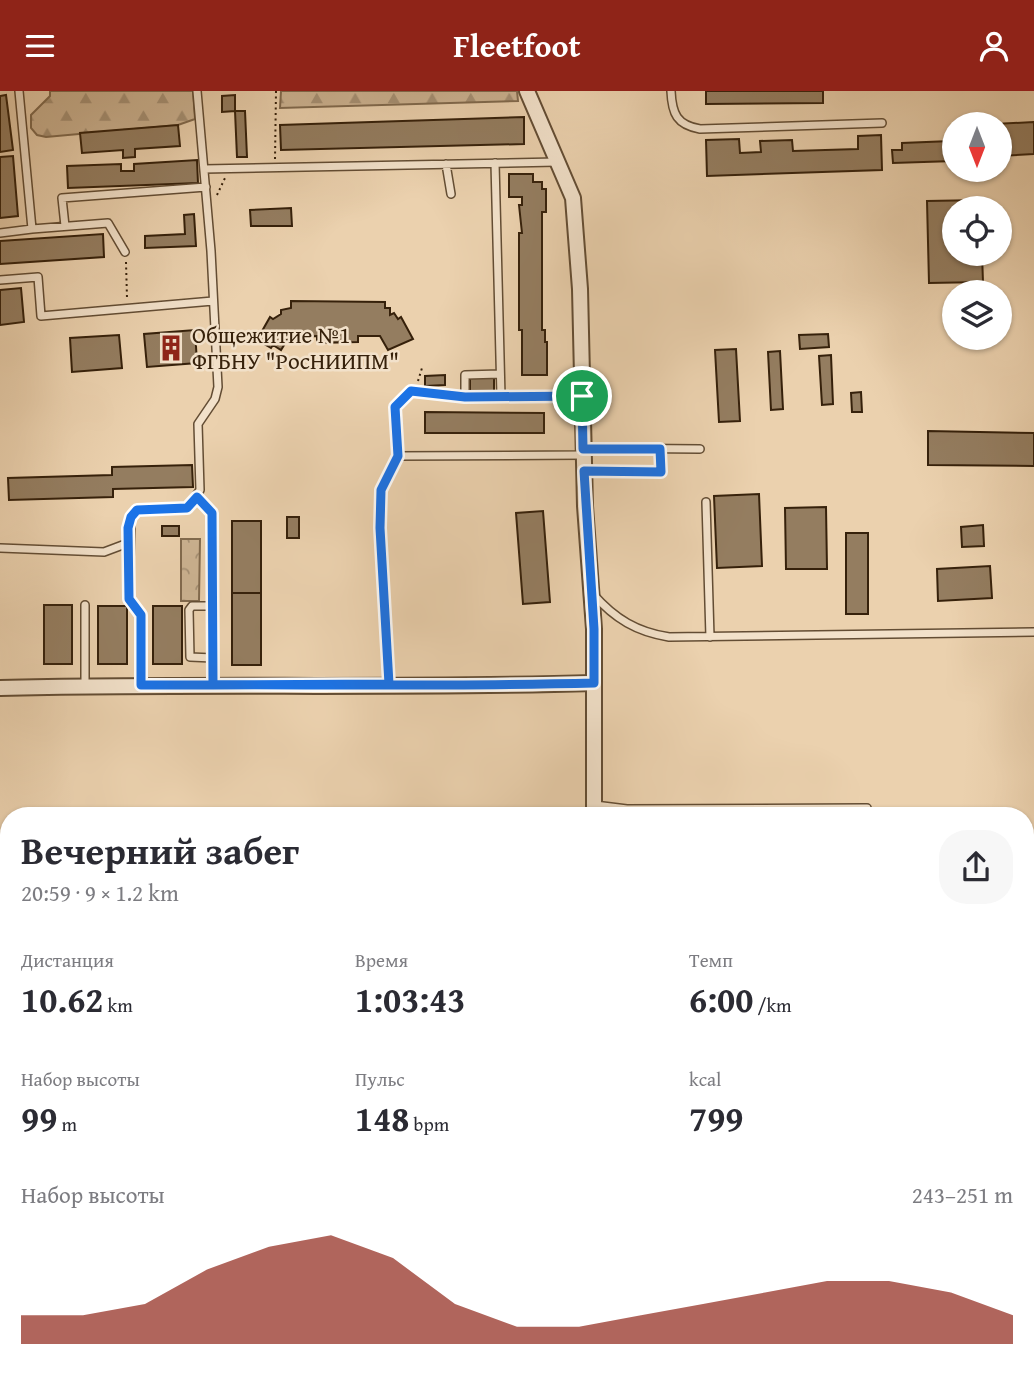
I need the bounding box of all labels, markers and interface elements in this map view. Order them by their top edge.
text: Fleetfoot [453,22,581,69]
icon: menu [21,27,59,65]
icon: person [975,27,1013,65]
north arrow [942,112,1012,182]
map controls [942,112,1012,350]
button: locate [942,196,1012,266]
button: layers [942,280,1012,350]
place label: Общежитие №1 ФГБНУ "РосНИИПМ" [192,318,399,377]
building icon: Общежитие №1 ФГБНУ "РосНИИПМ" [156,333,186,363]
pin [552,366,612,426]
icon: arrive [563,377,601,415]
text: Вечерний забег [21,822,299,878]
button: share [939,830,1013,904]
text: 20:59 · 9 × 1.2 km [21,876,179,909]
text: Дистанция [21,946,114,974]
text: Время [355,946,408,974]
text: Темп [689,946,733,974]
text: 10.62 [21,974,103,1025]
text: 1:03:43 [355,974,465,1025]
text: 6:00 [689,974,753,1025]
text: km [103,991,133,1019]
text: /km [753,991,792,1019]
text: Набор высоты [21,1065,140,1093]
text: Пульс [355,1065,405,1093]
text: kcal [689,1065,721,1093]
text: 99 [21,1093,57,1144]
text: 148 [355,1093,409,1144]
text: 799 [689,1093,743,1144]
text: m [57,1110,77,1138]
text: bpm [409,1110,449,1138]
text: Набор высоты [21,1178,165,1211]
text: 243–251 m [912,1178,1013,1211]

